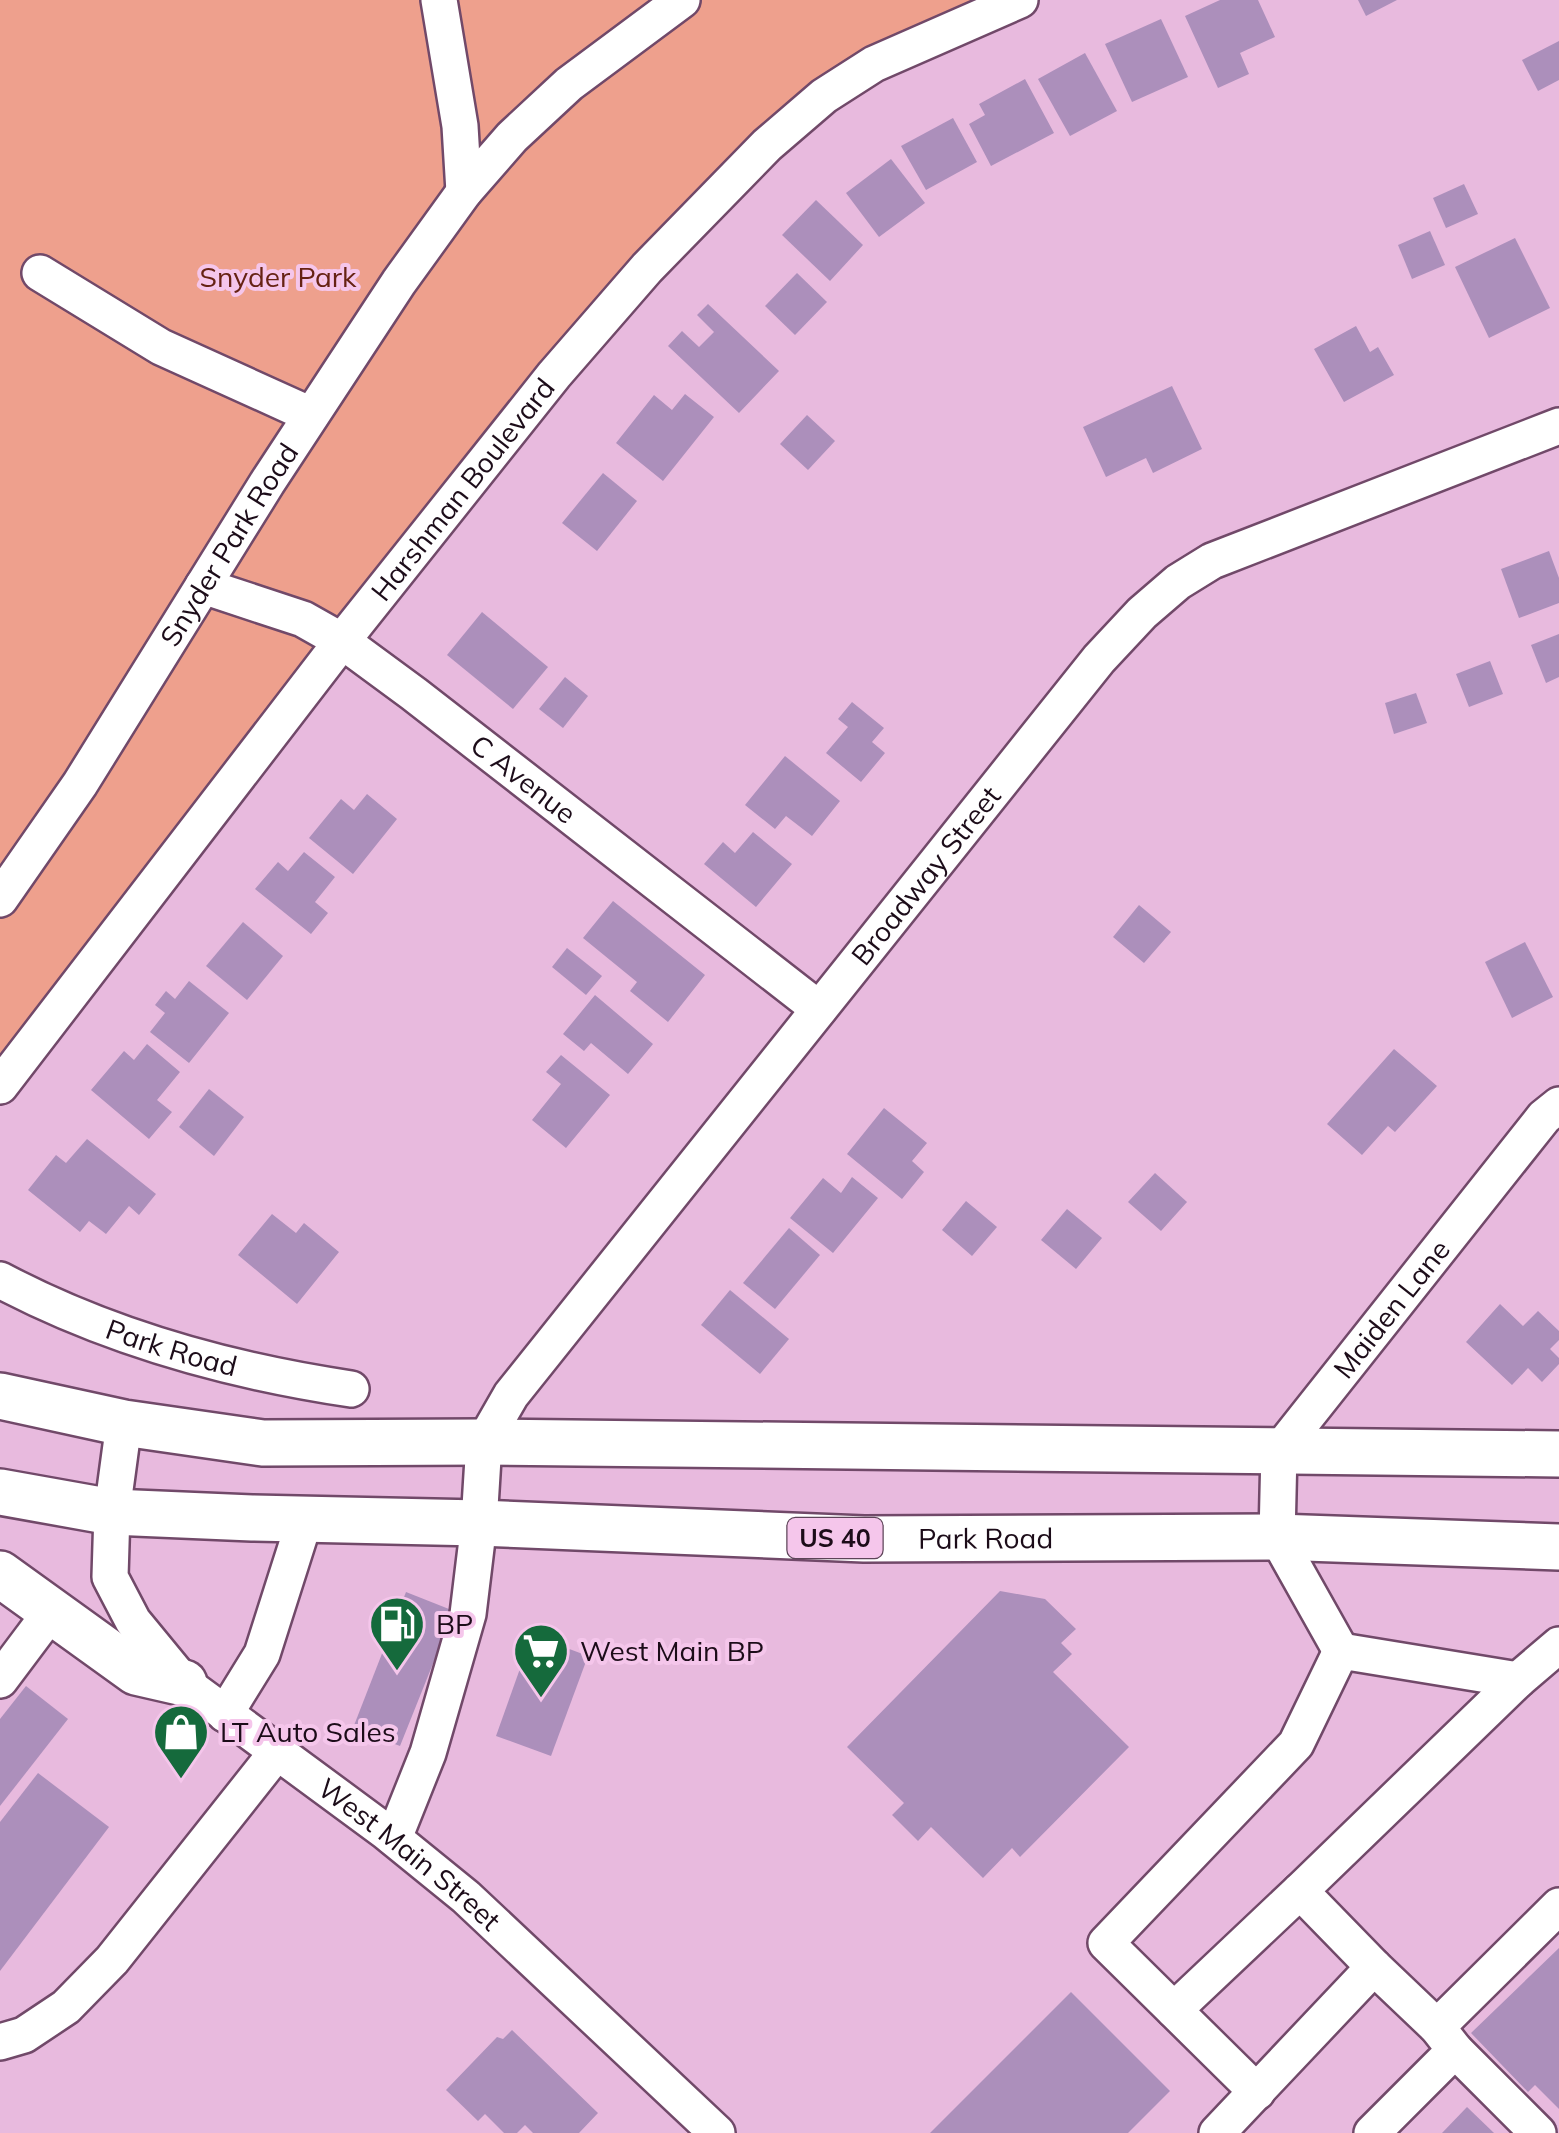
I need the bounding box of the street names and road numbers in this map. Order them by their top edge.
street label: Harshman Boulevard [363,371,562,608]
street label: Snyder Park Road [152,436,305,652]
street label: C Avenue [464,727,583,831]
street label: Broadway Street [844,779,1008,972]
street label: Maiden Lane [1326,1232,1457,1385]
street label: Park Road [101,1311,241,1383]
road number: US 40 [788,1518,882,1558]
street label: Park Road [918,1520,1053,1556]
street label: West Main Street [312,1770,509,1938]

